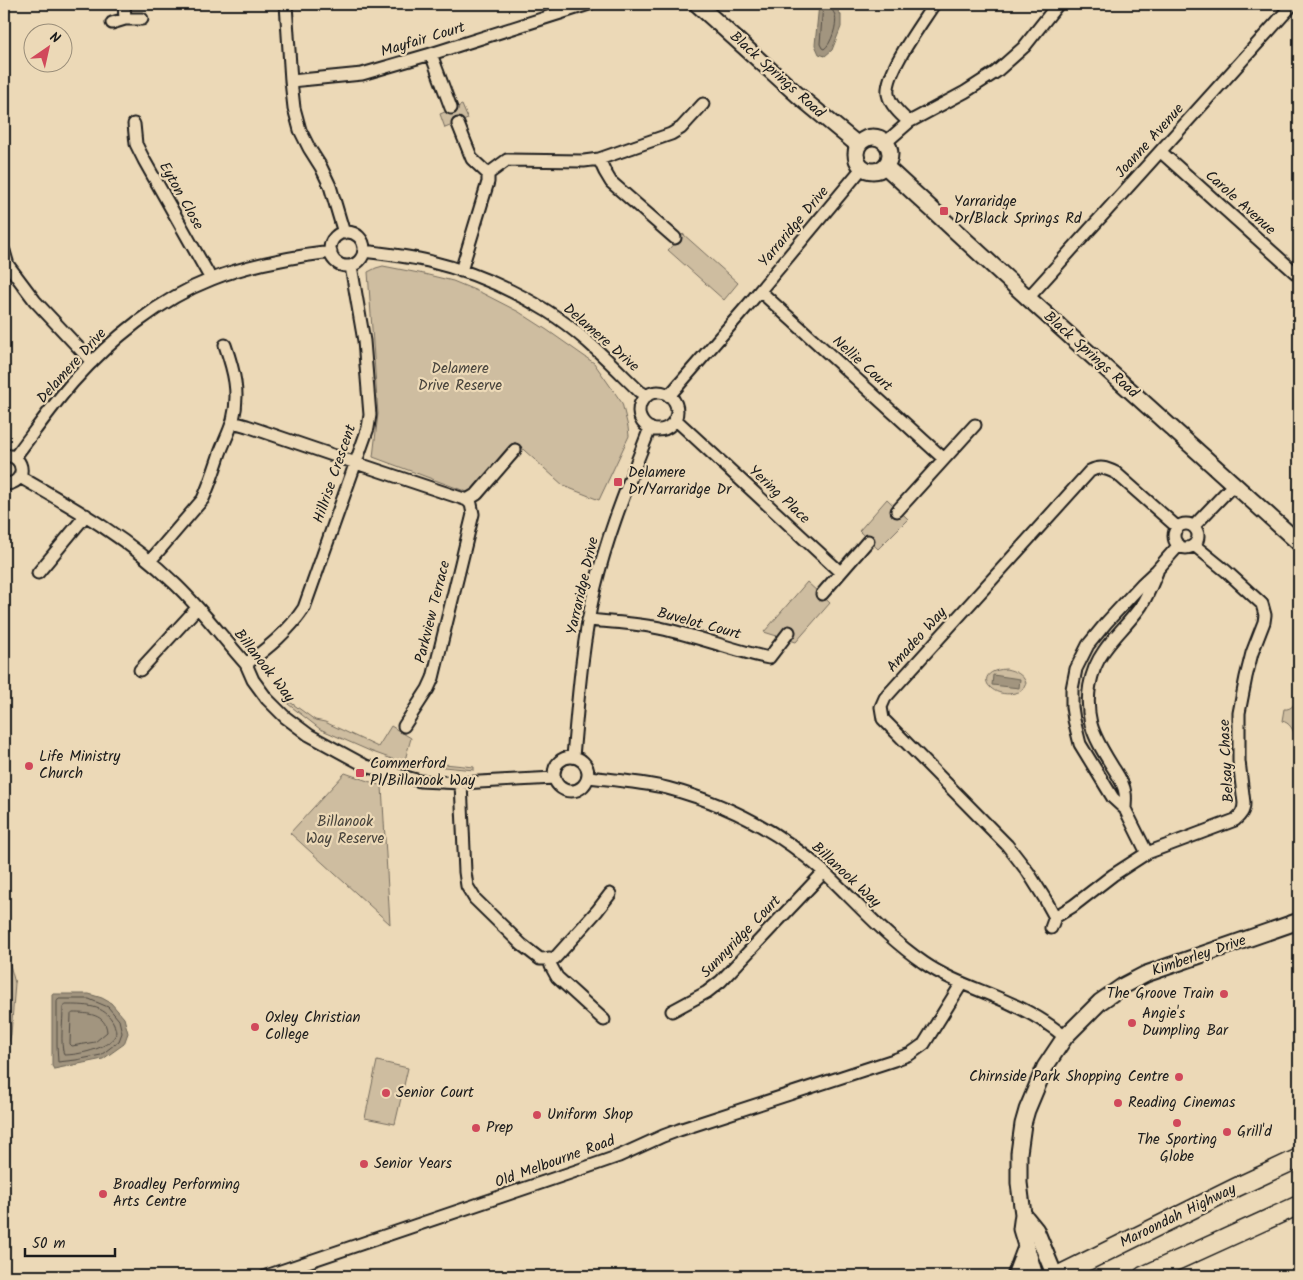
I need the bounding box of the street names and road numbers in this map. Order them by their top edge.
street label: Mayfair Court [378,16,468,64]
street label: Black Springs Road [724,26,830,125]
street label: Joanne Avenue [1110,98,1190,184]
street label: Eyton Close [152,157,210,235]
street label: Carole Avenue [1199,165,1281,242]
street label: Yarraridge Drive [753,181,835,273]
street label: Delamere Drive [557,298,645,378]
street label: Black Springs Road [1038,306,1144,405]
street label: Delamere Drive [31,323,113,409]
street label: Nellie Court [826,330,898,398]
street label: Hillrise Crescent [307,421,363,527]
street label: Yering Place [743,460,816,530]
street label: Yarraridge Drive [560,534,606,637]
street label: Parkview Terrace [409,558,457,666]
street label: Buvelot Court [654,601,744,647]
street label: Amadeo Way [881,601,954,678]
street label: Billanook Way [227,624,301,709]
street label: Belsay Chase [1213,718,1241,803]
street label: Billanook Way [806,836,887,914]
street label: Sunnyridge Court [695,890,787,984]
street label: Kimberley Drive [1148,929,1250,983]
street label: Old Melbourne Road [492,1129,619,1195]
street label: Maroondah Highway [1116,1177,1241,1255]

